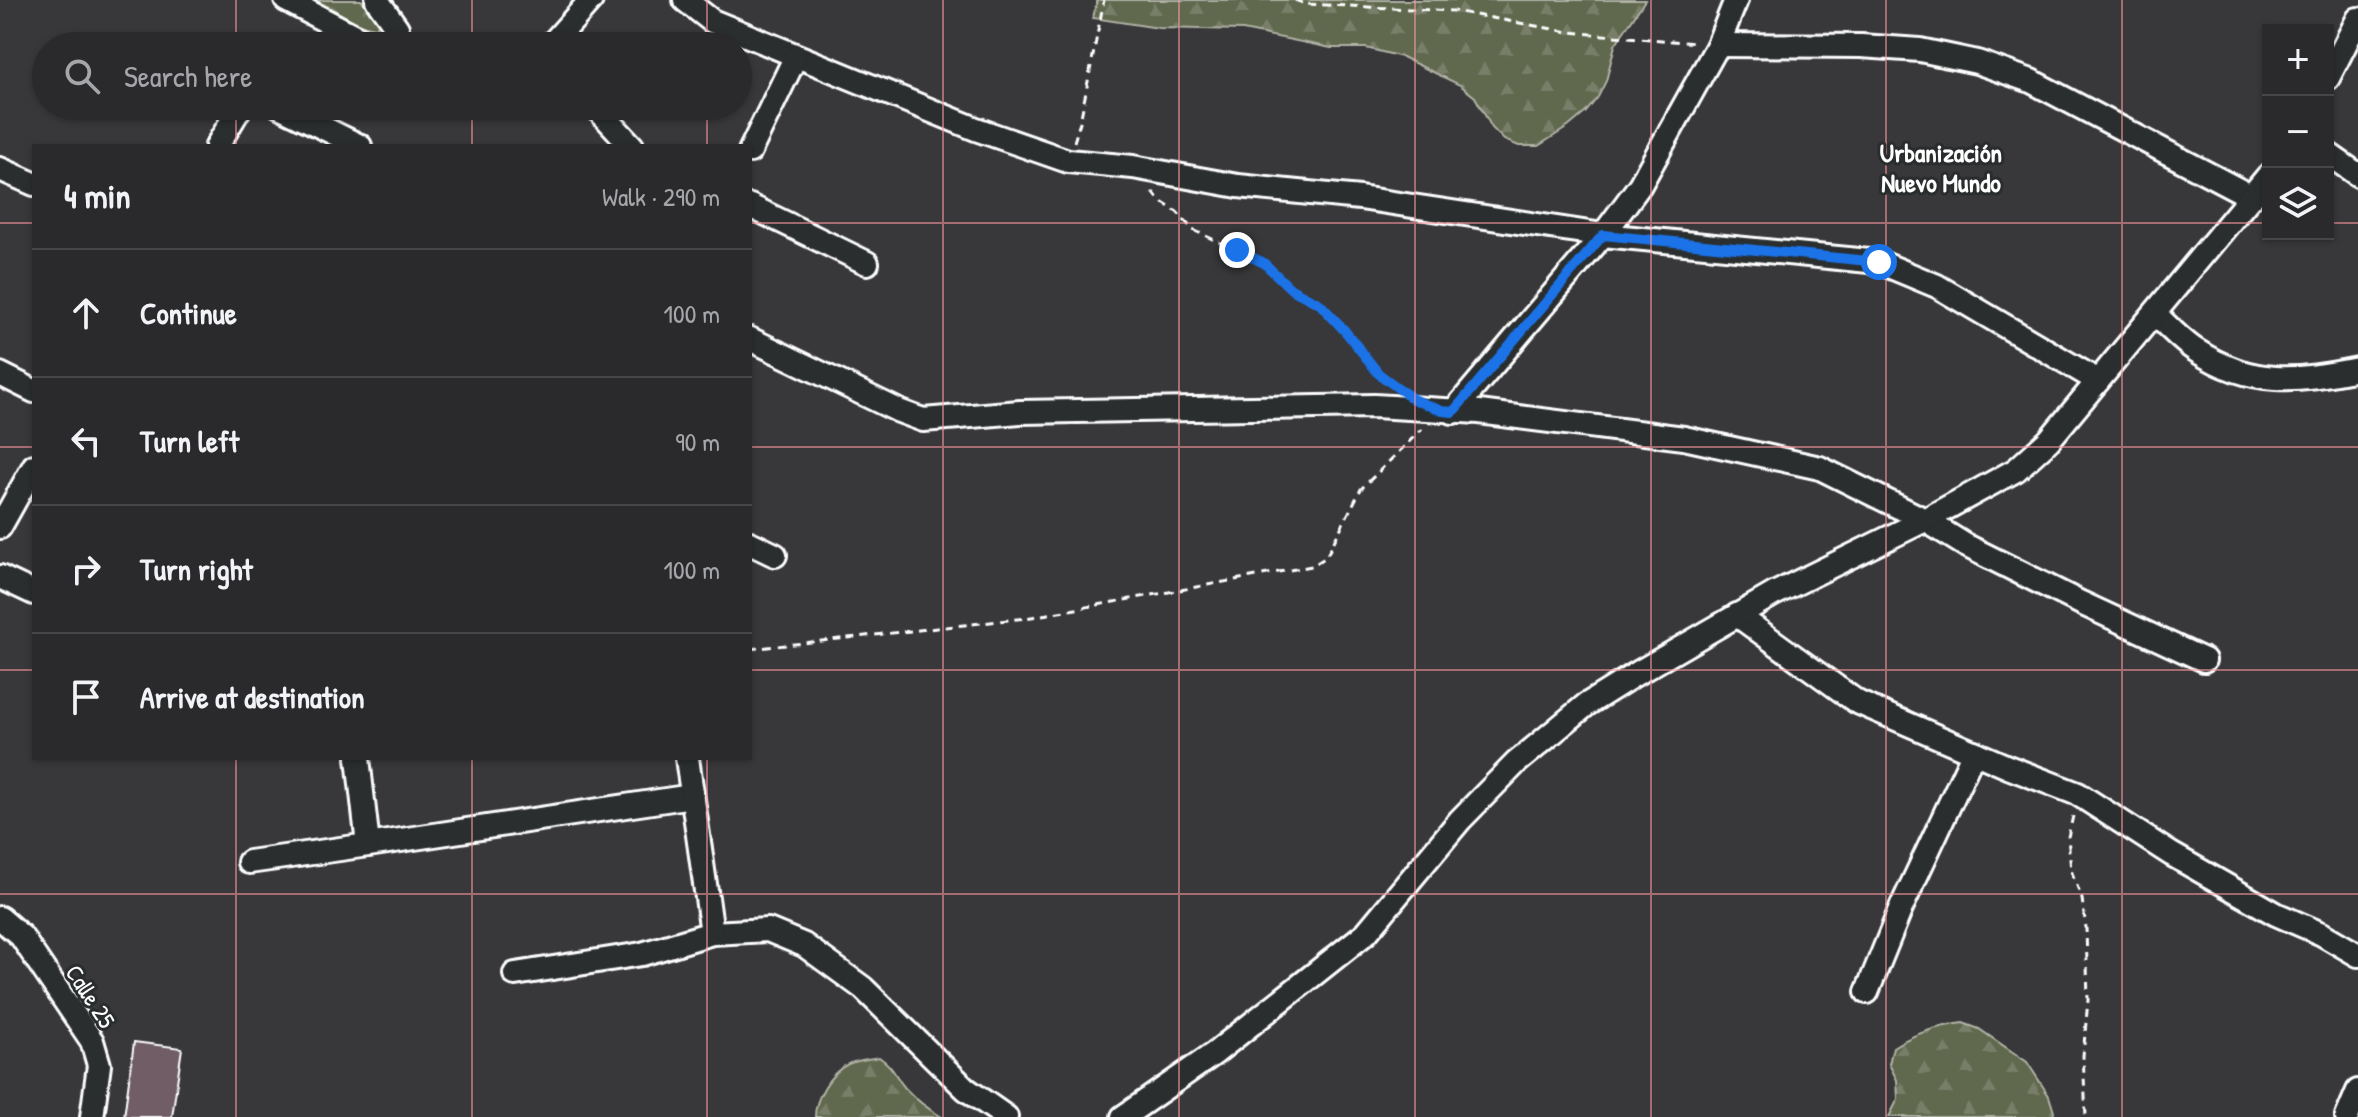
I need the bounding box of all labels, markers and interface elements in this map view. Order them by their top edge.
map controls [2262,24,2334,240]
button: + [2262,24,2334,96]
search box [32,32,752,120]
icon: search [60,54,104,98]
text: Search here [124,56,252,96]
button: − [2262,96,2334,168]
district label: Urbanización Nuevo Mundo [1880,135,2002,200]
button: layers [2262,168,2334,240]
text: 4 min [64,173,131,219]
text: Walk · 290 m [602,179,720,214]
route end [1219,232,1255,268]
route start [1861,244,1897,280]
icon: ahead [64,291,108,335]
text: Continue [140,293,237,333]
text: 100 m [664,296,720,331]
icon: left [64,419,108,463]
text: Turn left [140,421,239,461]
text: 90 m [675,424,720,459]
icon: right [64,547,108,591]
text: Turn right [140,549,253,589]
text: 100 m [664,552,720,587]
icon: arrive [64,675,108,719]
text: Arrive at destination [140,677,365,717]
street label: Calle 25 [59,958,123,1034]

